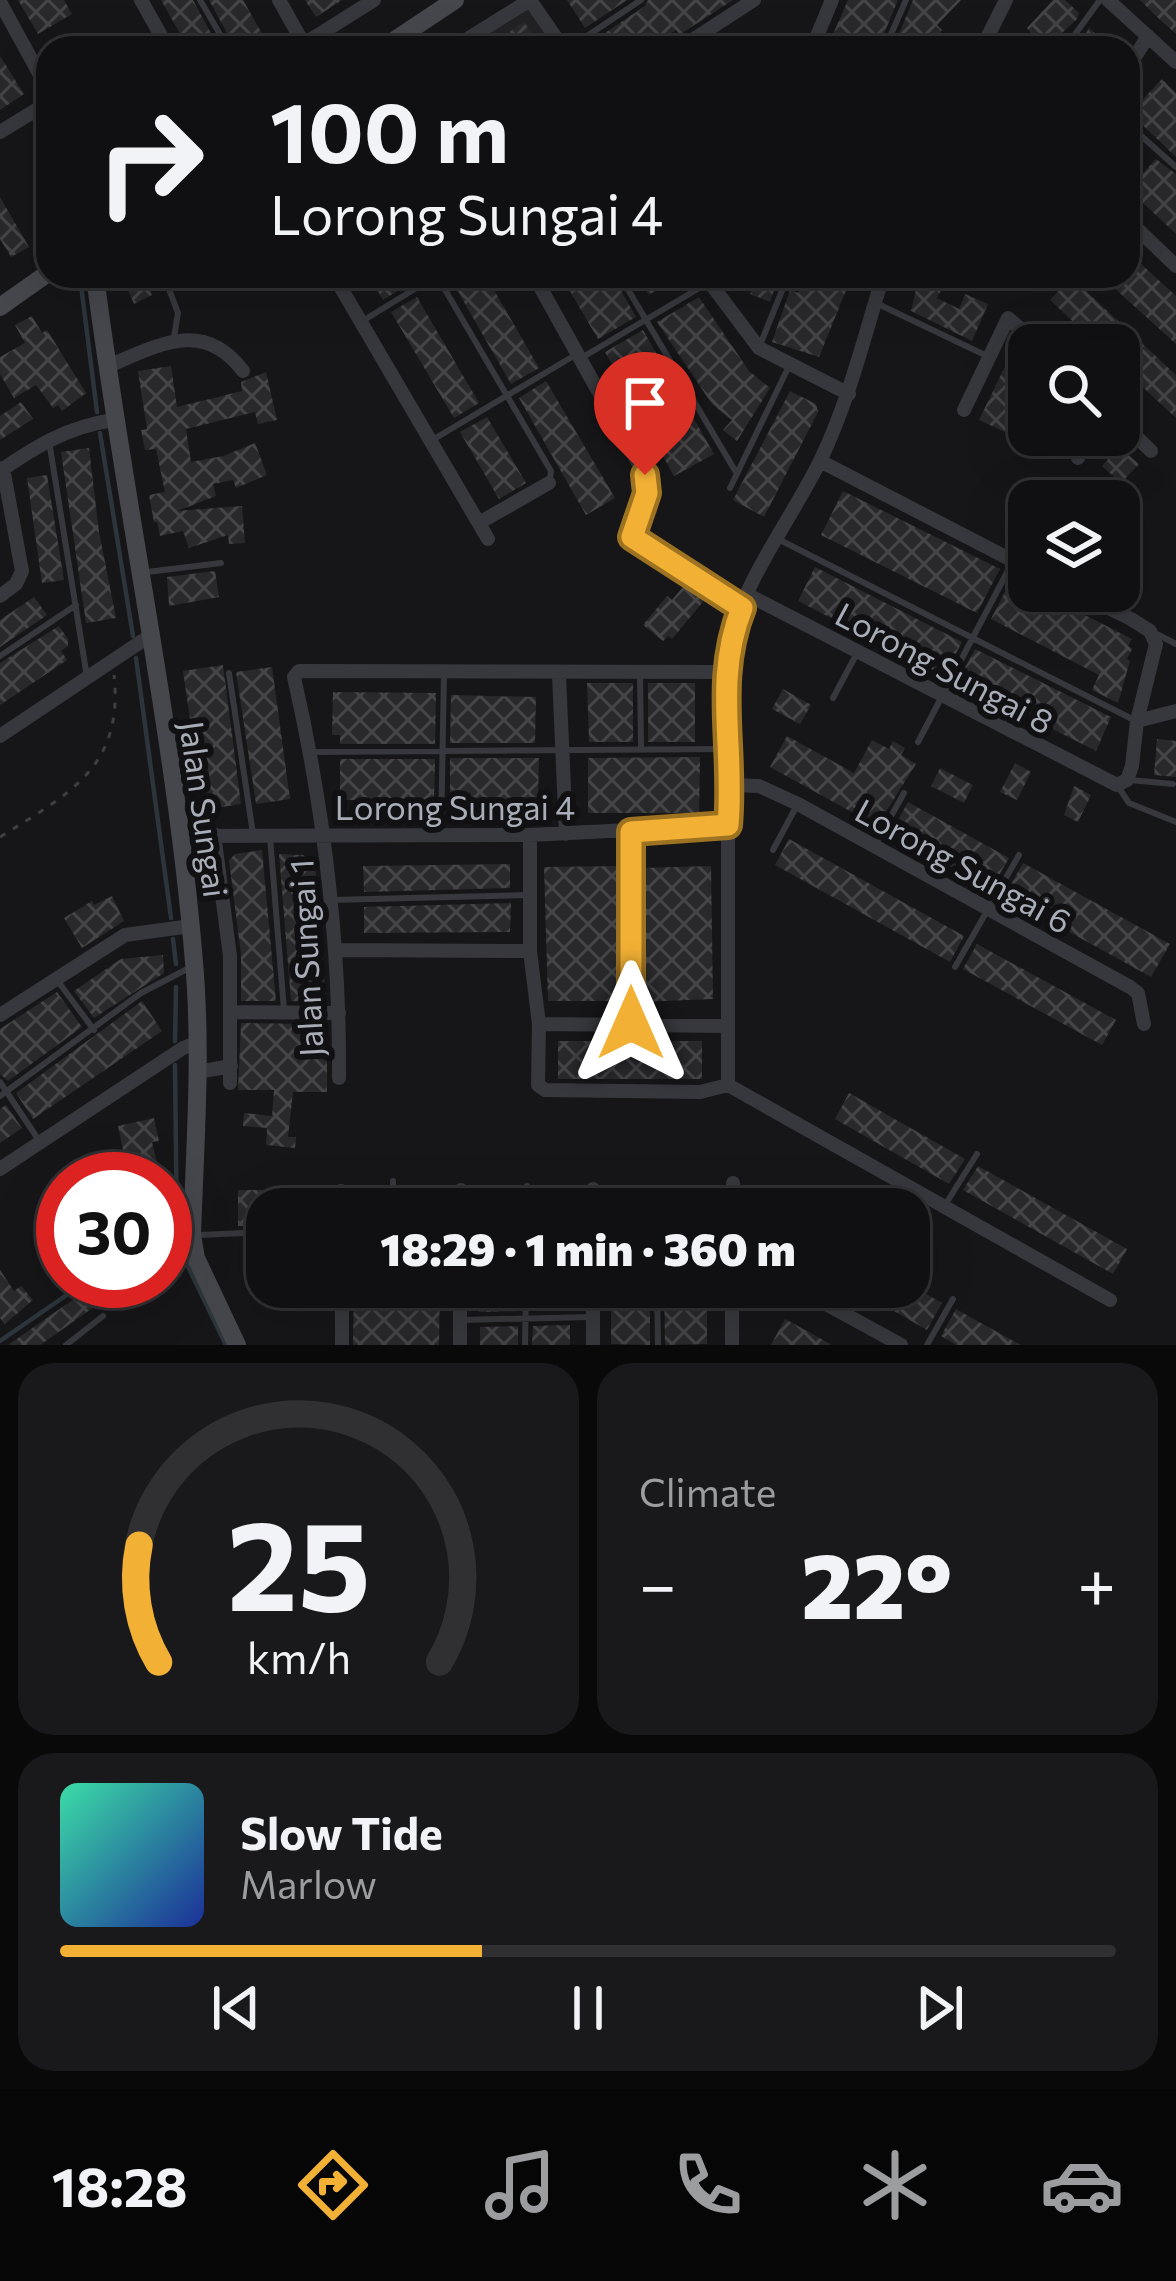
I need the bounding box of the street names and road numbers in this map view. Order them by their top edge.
street label: Lorong Sungai 8 [829,592,1061,742]
street label: Jalan Sungai [172,718,238,900]
street label: Lorong Sungai 4 [335,786,575,827]
street label: Lorong Sungai 6 [849,789,1079,941]
street label: Jalan Sungai 1 [279,858,331,1058]

